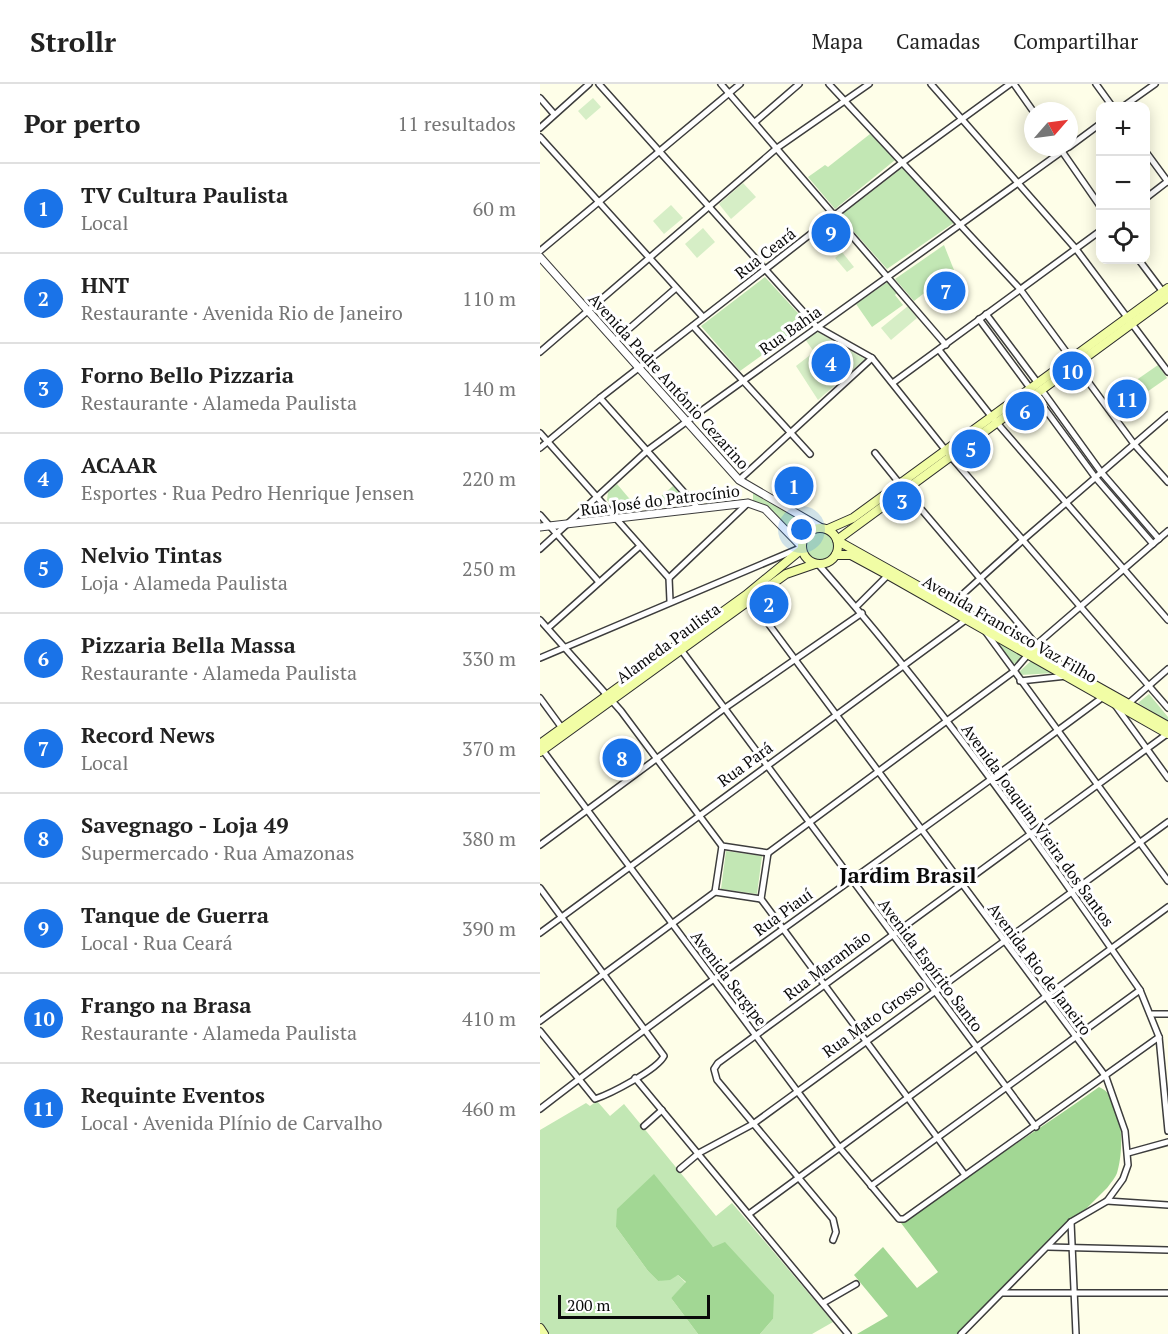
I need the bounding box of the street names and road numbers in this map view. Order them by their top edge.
street label: Rua Ceará [730,222,800,284]
street label: Avenida Padre Antônio Cezarino [584,288,754,474]
street label: Rua Bahia [754,300,826,360]
street label: Rua José do Patrocínio [579,479,741,521]
street label: Avenida Francisco Vaz Filho [919,570,1101,688]
street label: Alameda Paulista [611,598,725,688]
street label: Avenida Joaquim Vieira dos Santos [957,719,1119,931]
street label: Rua Pará [713,737,777,791]
street label: Rua Piauí [749,883,817,941]
street label: Avenida Espírito Santo [874,894,988,1036]
street label: Avenida Rio de Janeiro [983,898,1097,1040]
street label: Rua Maranhão [779,925,875,1005]
street label: Avenida Sergipe [686,926,772,1030]
street label: Rua Mato Grosso [818,974,928,1062]

